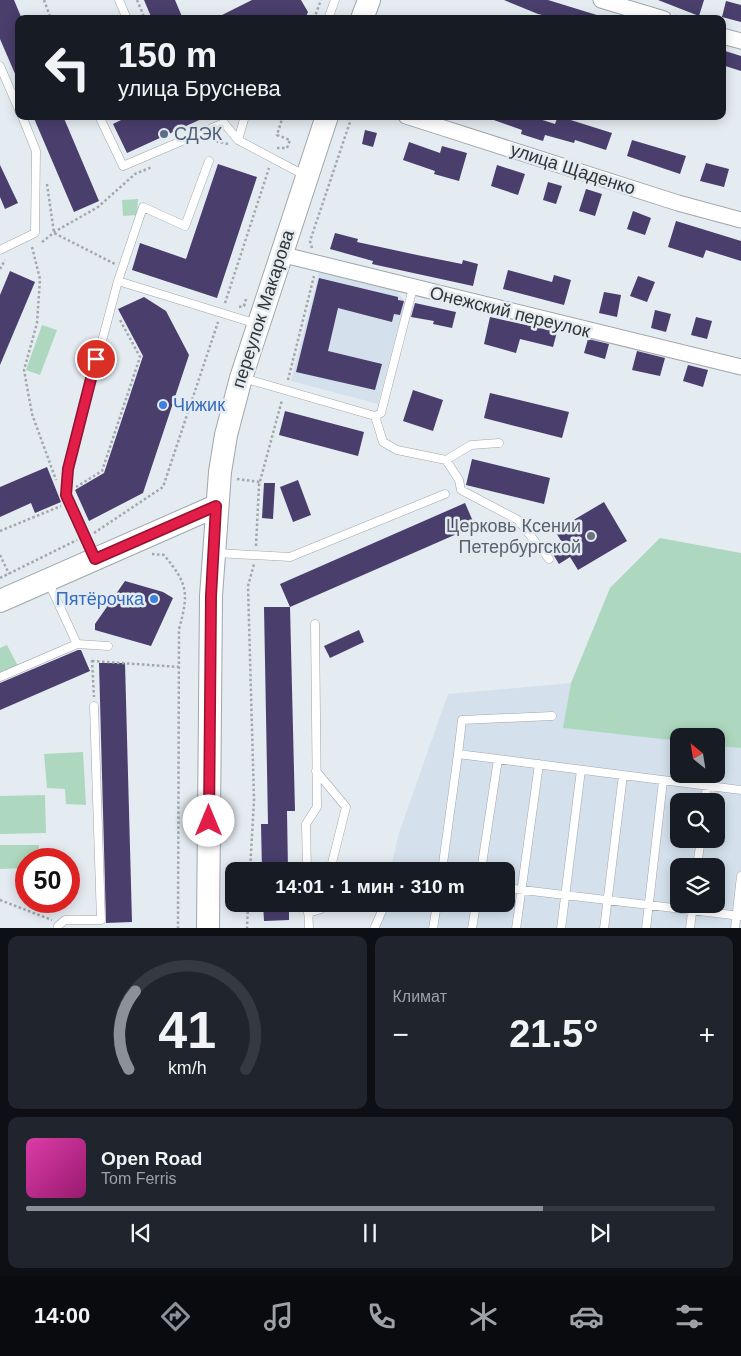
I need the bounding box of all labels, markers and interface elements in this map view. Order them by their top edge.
icon: left [35,35,100,100]
text: 150 m [118,35,217,74]
text: улица Бруснева [118,76,281,101]
place label: СДЭК [174,124,223,144]
marker: СДЭК [158,128,170,140]
street label: улица Щаденко [508,139,638,199]
street label: переулок Макарова [228,227,298,390]
street label: Онежский переулок [428,282,592,342]
pin [75,338,117,380]
icon: arrive [82,345,110,373]
place label: Чижик [173,395,225,415]
marker: Чижик [157,399,169,411]
place label: Церковь Ксении Петербургской [446,516,581,557]
marker: Церковь Ксении Петербургской [585,530,597,542]
place label: Пятёрочка [56,589,145,609]
marker: Пятёрочка [148,593,160,605]
north arrow [670,728,725,782]
map controls [670,728,725,913]
button: search [670,793,725,848]
position arrow [182,794,234,846]
speed limit sign: 50 [15,848,80,913]
button: layers [670,858,725,913]
text: 14:01 · 1 мин · 310 m [275,876,465,897]
text: Климат [393,988,447,1005]
text: 41 [158,1001,216,1059]
text: 21.5° [509,1013,598,1055]
text: − [393,1019,409,1050]
text: + [699,1019,715,1050]
text: km/h [168,1058,207,1078]
text: Open Road [101,1148,202,1169]
text: Tom Ferris [101,1170,177,1187]
icon: previous [127,1219,155,1247]
icon: pause [356,1219,384,1247]
icon: next [586,1219,614,1247]
icon: directions [158,1299,193,1334]
icon: music [261,1299,296,1334]
icon: phone [364,1299,399,1334]
icon: climate [466,1299,501,1334]
icon: car [569,1299,604,1334]
icon: filters [672,1299,707,1334]
text: 14:00 [34,1303,90,1328]

